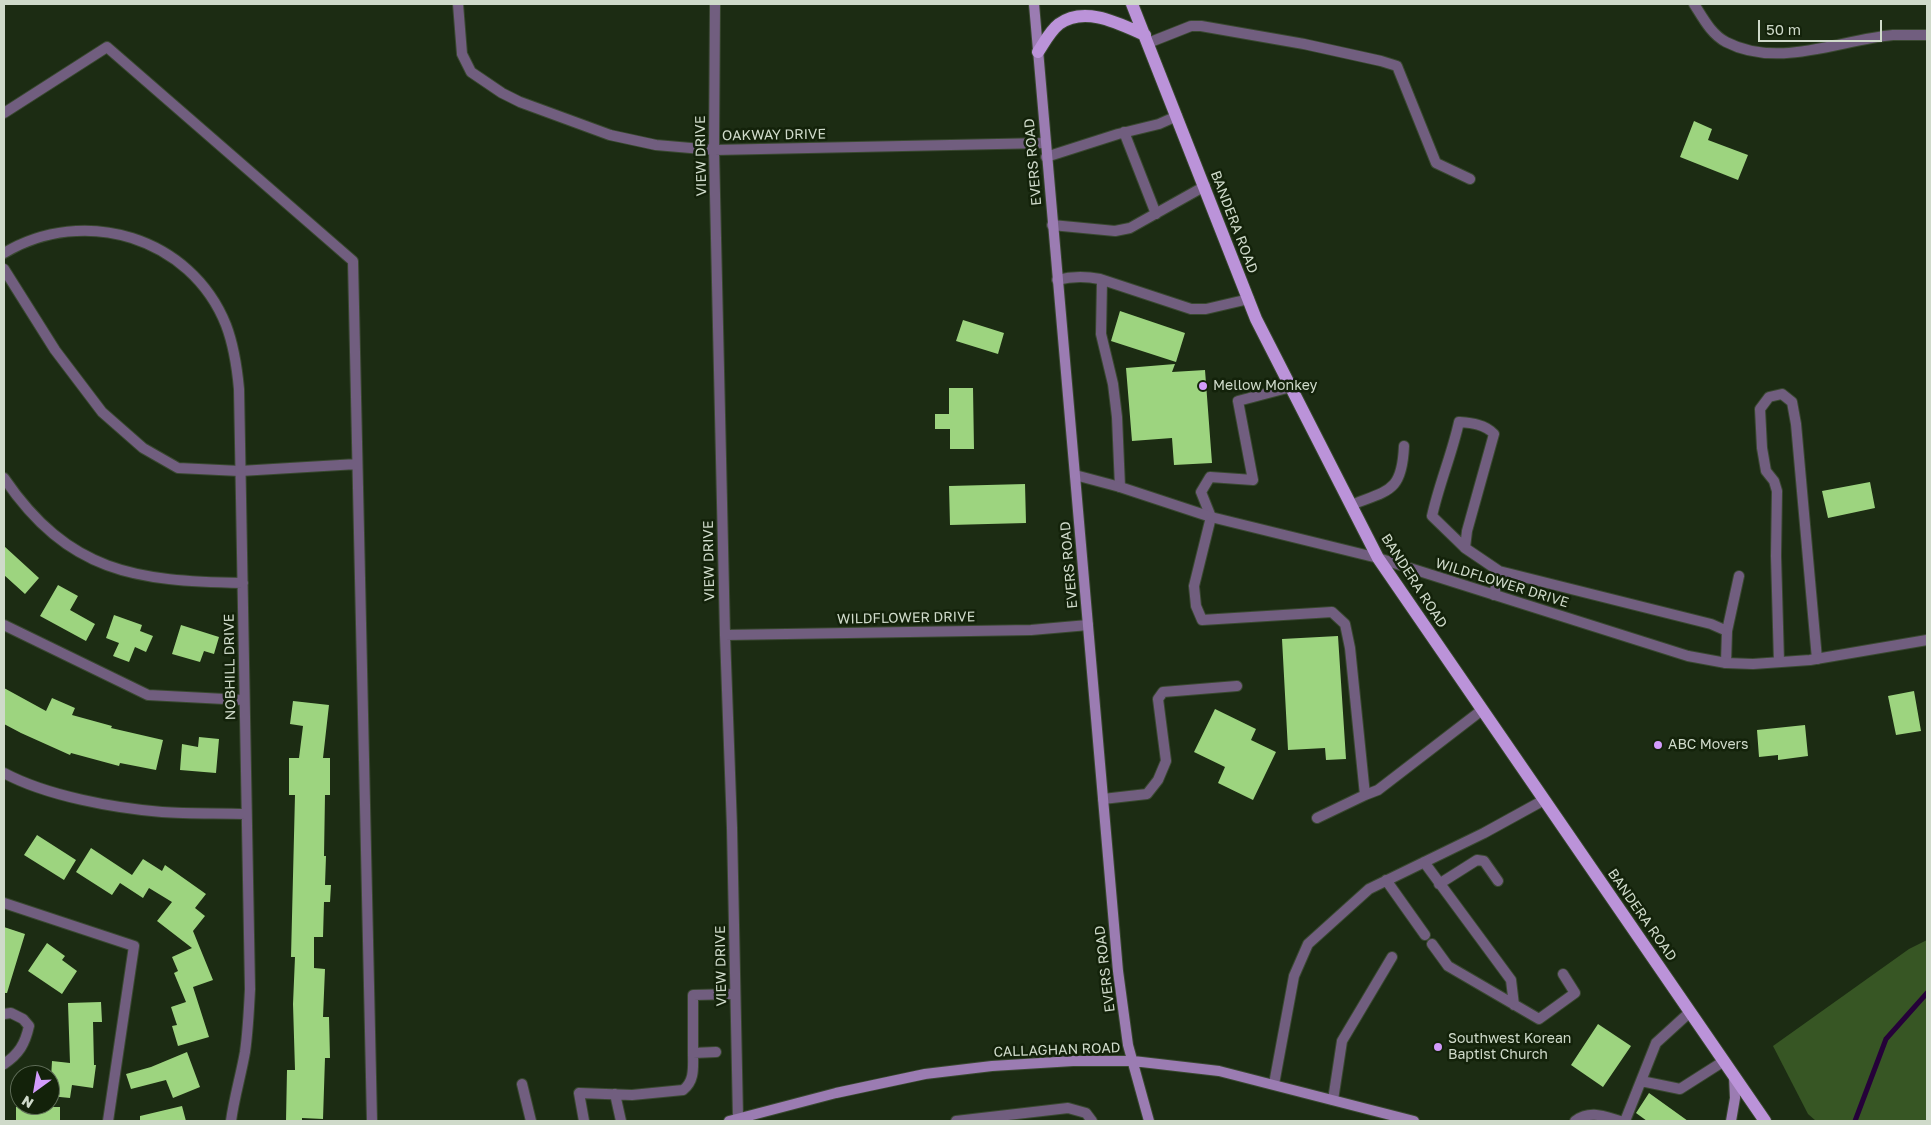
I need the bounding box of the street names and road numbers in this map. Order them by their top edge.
street label: VIEW DRIVE [692,115,710,197]
street label: EVERS ROAD [1021,118,1045,206]
street label: OAKWAY DRIVE [722,126,826,144]
street label: BANDERA ROAD [1207,168,1261,276]
street label: VIEW DRIVE [700,520,718,602]
street label: EVERS ROAD [1057,521,1081,609]
street label: BANDERA ROAD [1377,531,1451,631]
street label: WILDFLOWER DRIVE [1433,555,1571,611]
street label: WILDFLOWER DRIVE [837,608,975,628]
street label: NOBHILL DRIVE [221,614,239,720]
street label: BANDERA ROAD [1604,866,1680,964]
street label: VIEW DRIVE [712,925,730,1007]
street label: EVERS ROAD [1091,925,1119,1013]
street label: CALLAGHAN ROAD [993,1039,1121,1061]

